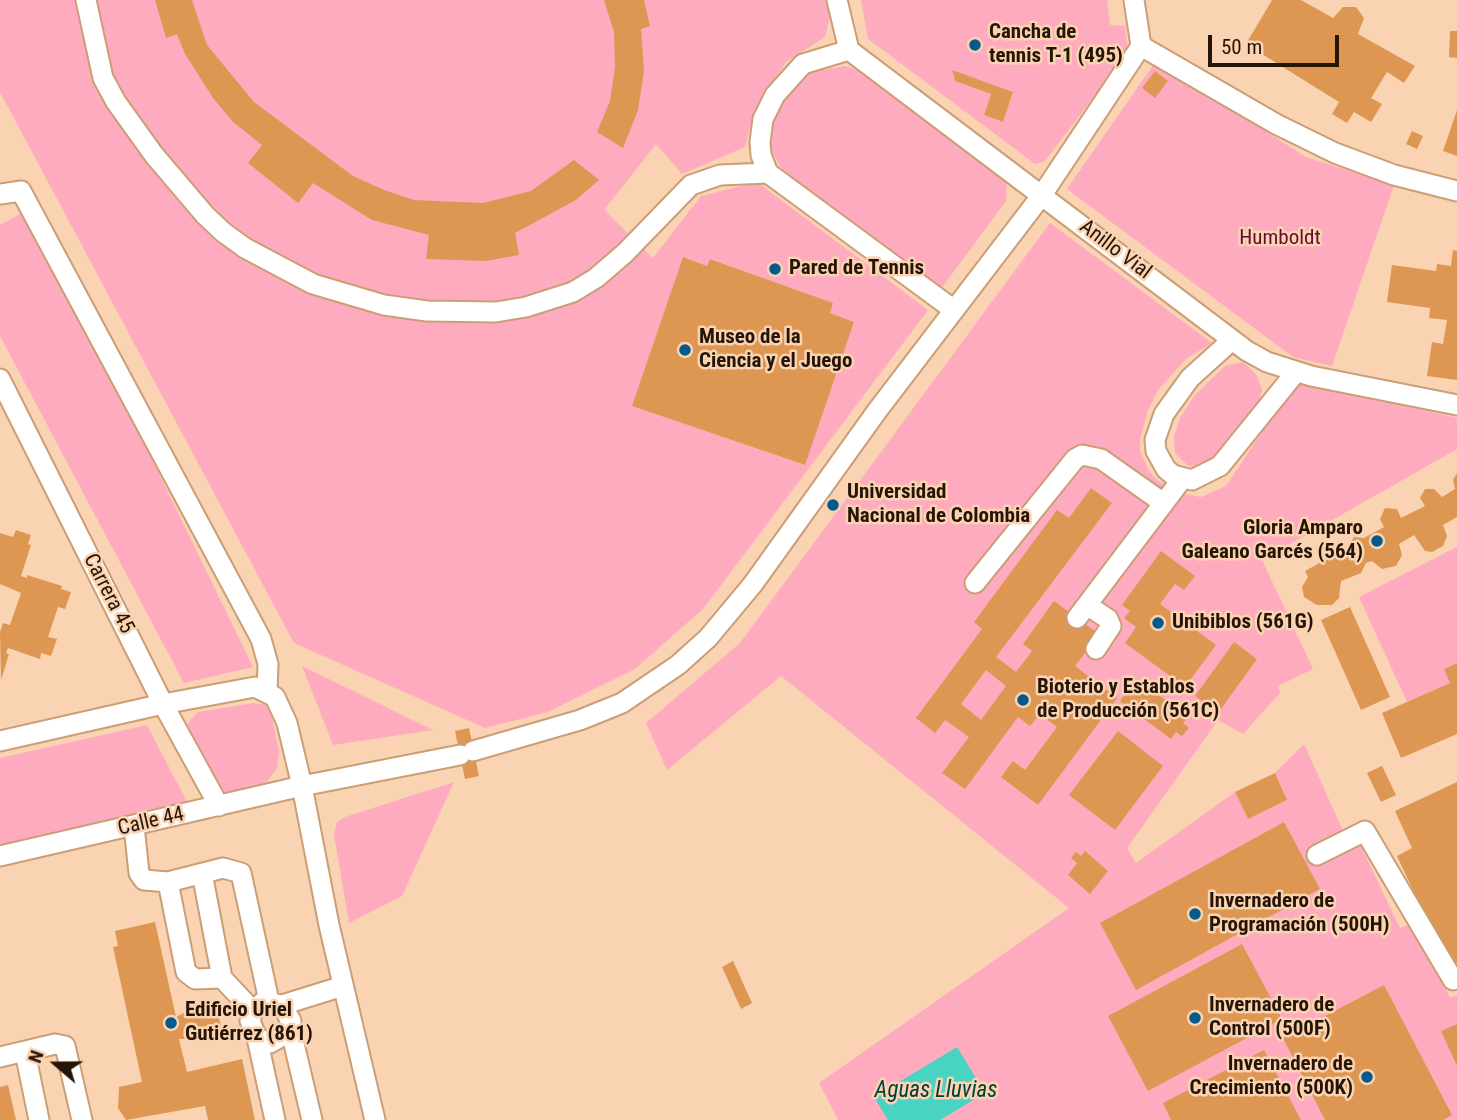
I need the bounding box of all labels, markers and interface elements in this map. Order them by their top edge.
place label: Cancha de tennis T-1 (495) [989,20,1123,70]
scale bar [1212,21,1343,65]
text: 50 m [1221,35,1262,59]
marker: Cancha de tennis T-1 (495) [967,37,983,53]
street label: Anillo Vial [1074,215,1156,285]
park label: Humboldt [1239,226,1321,252]
place label: Pared de Tennis [789,256,924,282]
marker: Pared de Tennis [767,261,783,277]
place label: Museo de la Ciencia y el Juego [699,325,852,375]
marker: Museo de la Ciencia y el Juego [677,342,693,358]
place label: Universidad Nacional de Colombia [847,480,1030,530]
marker: Universidad Nacional de Colombia [825,497,841,513]
place label: Gloria Amparo Galeano Garcés (564) [1181,516,1363,566]
marker: Gloria Amparo Galeano Garcés (564) [1369,533,1385,549]
street label: Carrera 45 [77,550,139,638]
place label: Unibiblos (561G) [1172,610,1314,636]
marker: Unibiblos (561G) [1150,615,1166,631]
place label: Bioterio y Establos de Producción (561C) [1037,675,1219,725]
marker: Bioterio y Establos de Producción (561C) [1015,692,1031,708]
street label: Calle 44 [116,802,186,842]
place label: Invernadero de Programación (500H) [1209,889,1389,939]
marker: Invernadero de Programación (500H) [1187,906,1203,922]
place label: Invernadero de Control (500F) [1209,993,1334,1043]
place label: Edificio Uriel Gutiérrez (861) [185,998,313,1048]
marker: Invernadero de Control (500F) [1187,1010,1203,1026]
marker: Edificio Uriel Gutiérrez (861) [163,1015,179,1031]
north arrow [21,1029,91,1099]
text: N [23,1047,49,1066]
place label: Invernadero de Crecimiento (500K) [1190,1052,1353,1102]
marker: Invernadero de Crecimiento (500K) [1359,1069,1375,1085]
water label: Aguas Lluvias [875,1077,997,1105]

